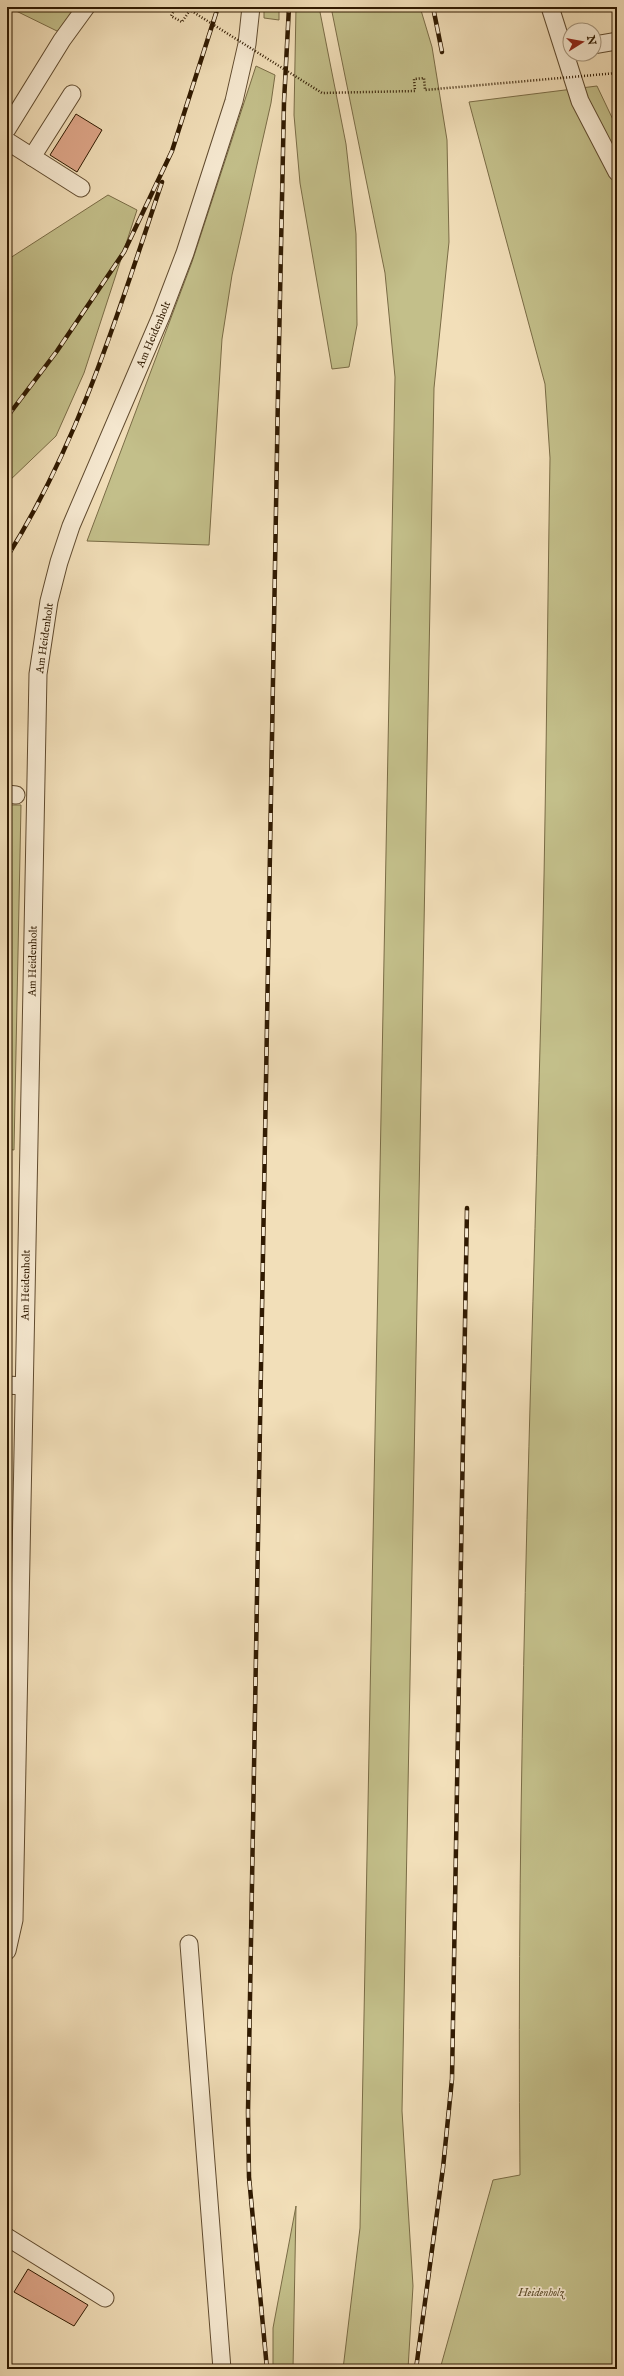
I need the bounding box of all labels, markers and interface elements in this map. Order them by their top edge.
north arrow [562,22,602,62]
text: N [583,33,599,47]
street label: Am Heidenholt [133,299,174,371]
street label: Am Heidenholt [33,602,57,675]
street label: Am Heidenholt [25,925,41,998]
street label: Am Heidenholt [18,1249,34,1322]
park label: Heidenholz [517,2286,566,2300]

